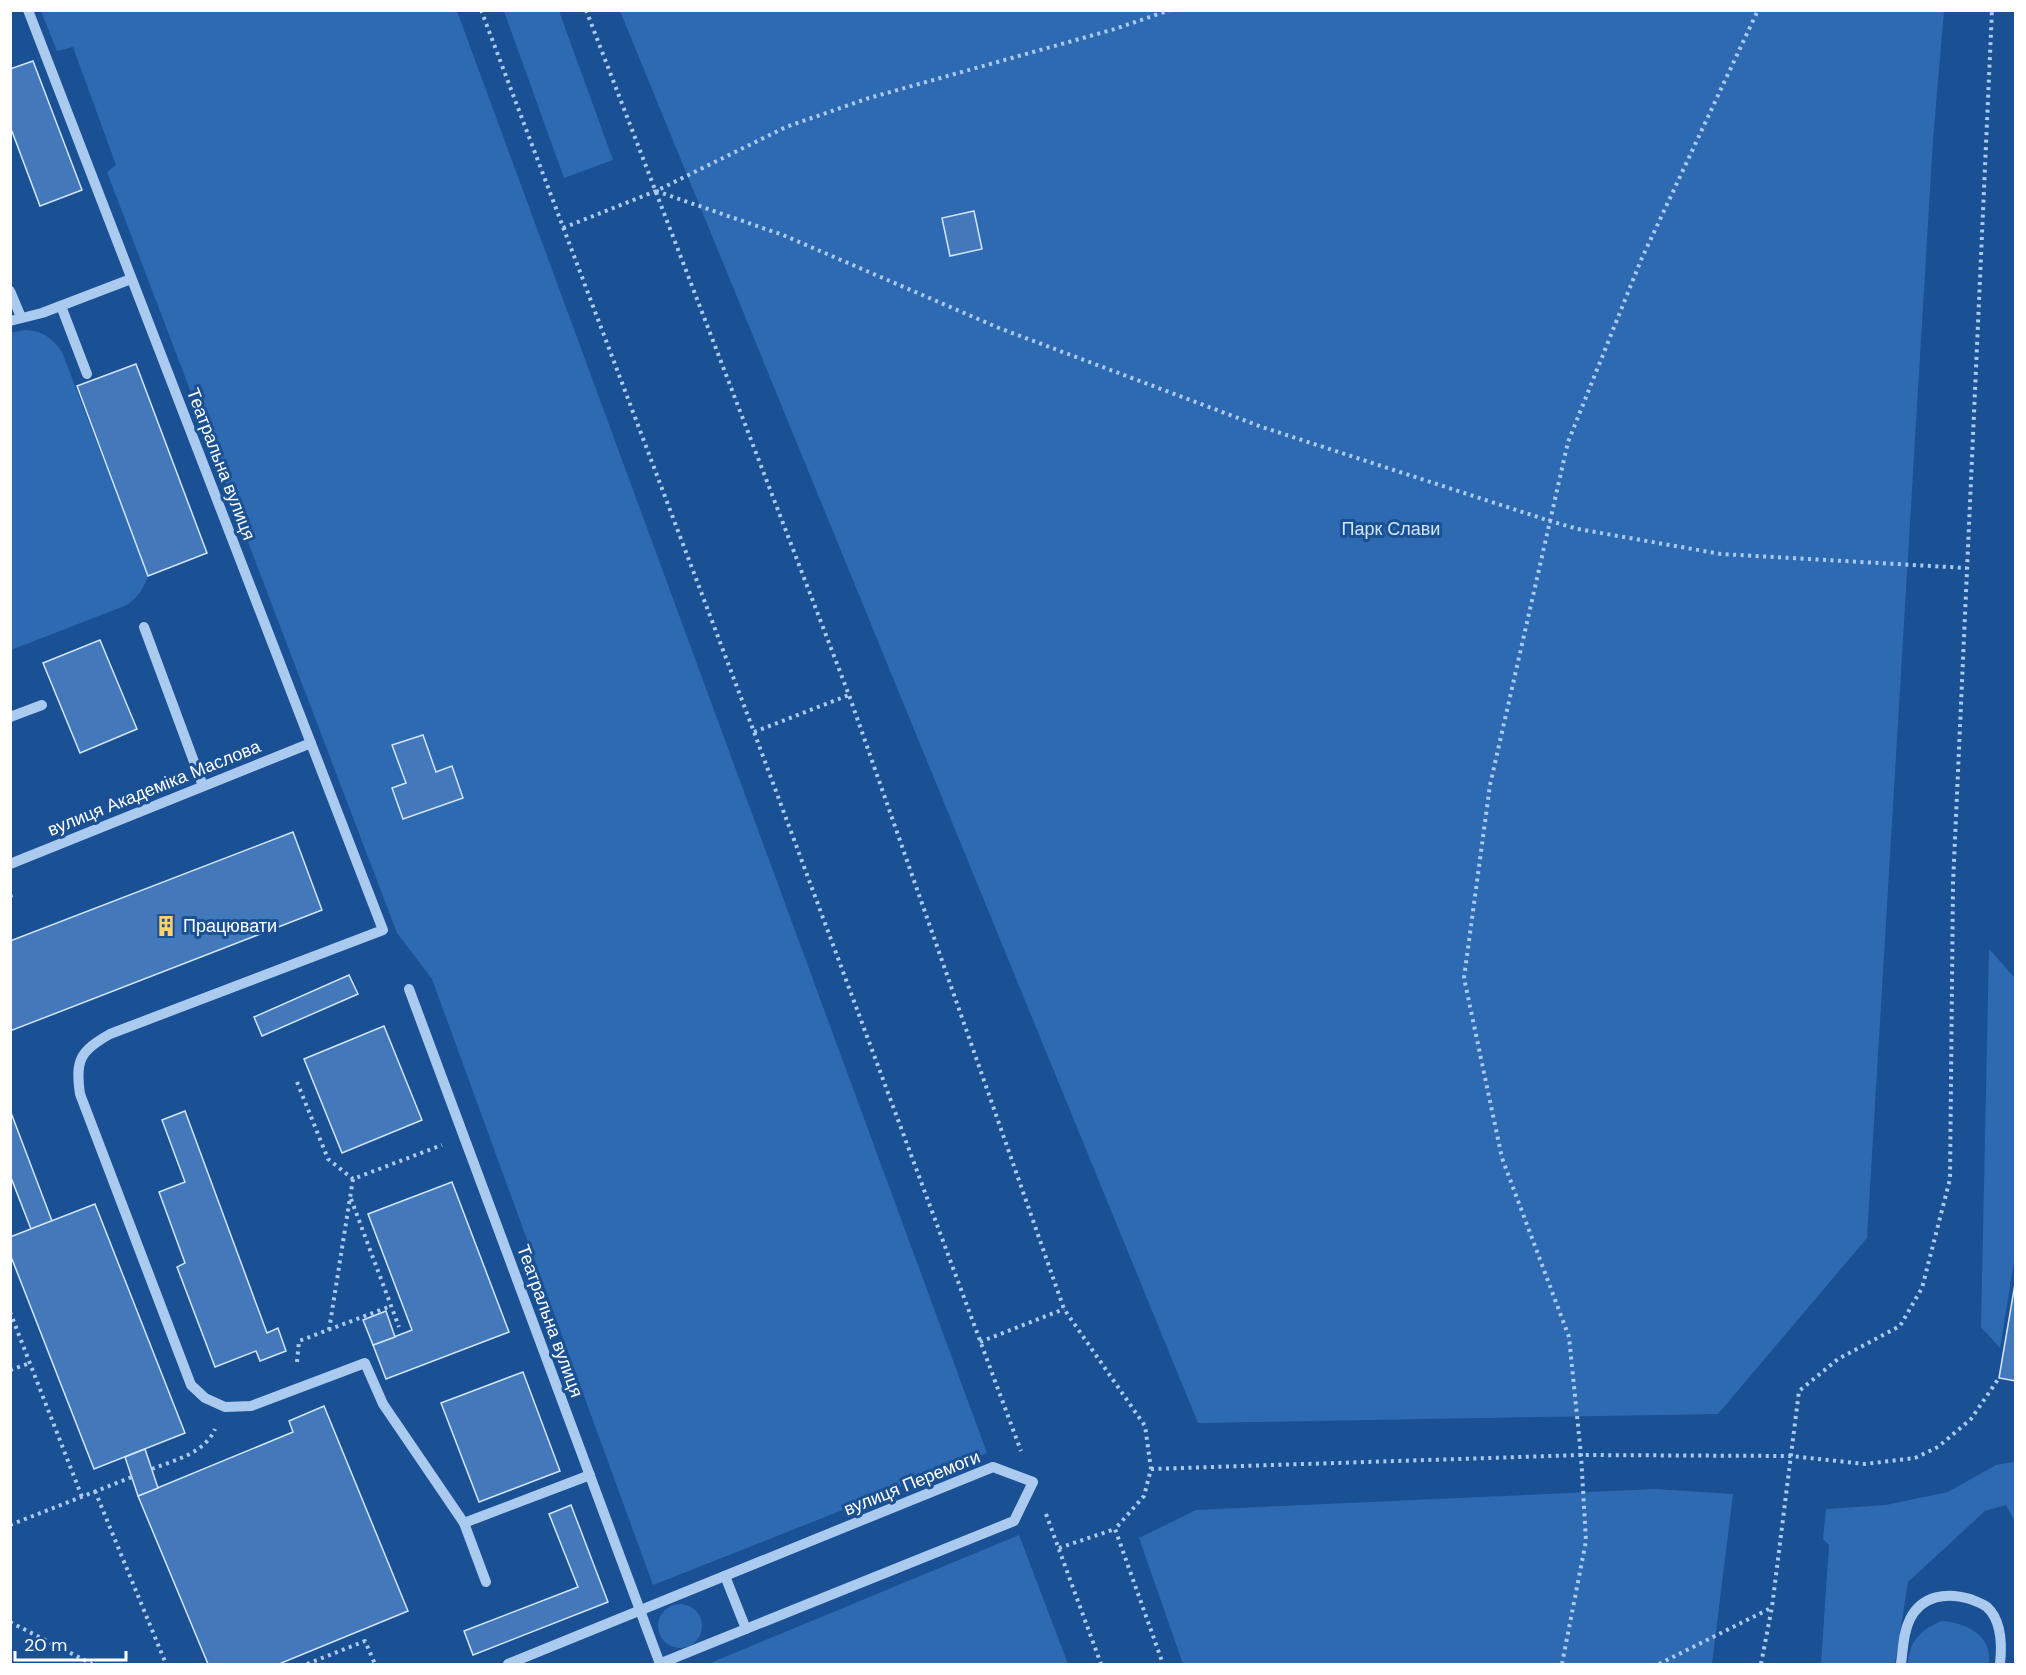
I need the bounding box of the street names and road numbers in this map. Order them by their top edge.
street label: Театральна вулиця [181,385,261,543]
street label: вулиця Академіка Маслова [44,734,265,842]
street label: Театральна вулиця [511,1241,589,1401]
street label: вулиця Перемоги [840,1445,984,1521]

